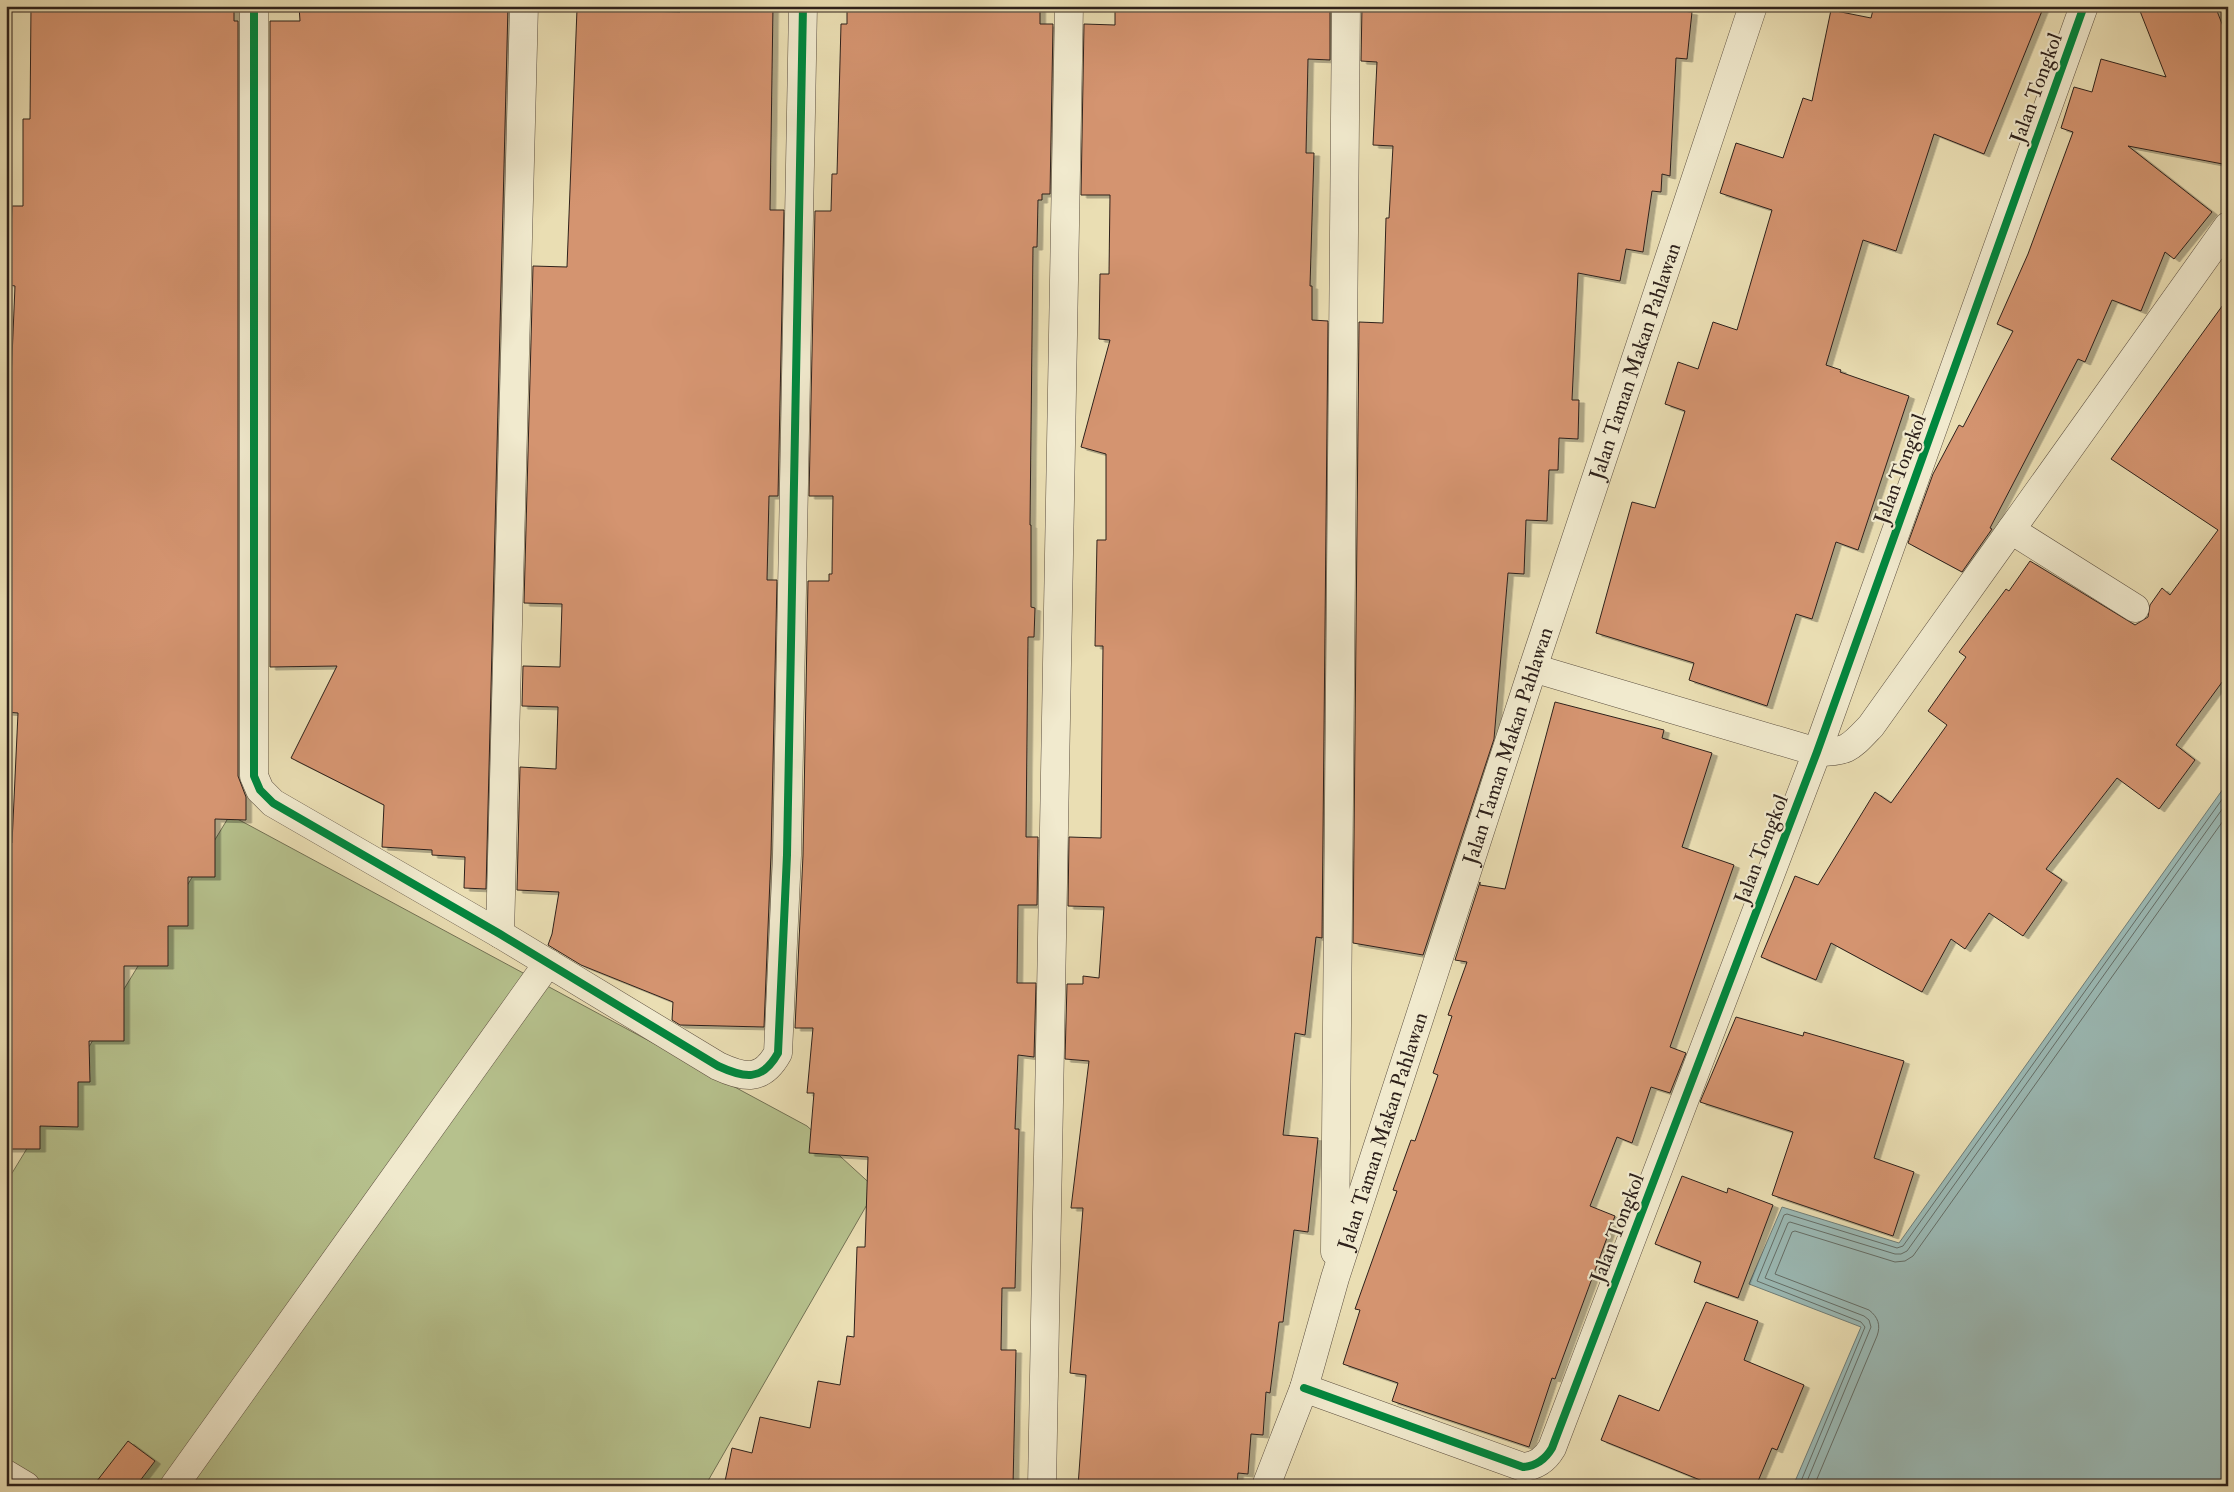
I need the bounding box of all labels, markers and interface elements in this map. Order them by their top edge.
street label: Jalan Tongkol [2004,29,2069,148]
street label: Jalan Taman Makan Pahlawan [1583,239,1687,484]
street label: Jalan Tongkol [1868,410,1933,529]
street label: Jalan Taman Makan Pahlawan [1457,623,1560,869]
street label: Jalan Tongkol [1728,790,1795,909]
street label: Jalan Taman Makan Pahlawan [1332,1009,1434,1254]
street label: Jalan Tongkol [1584,1169,1651,1288]

